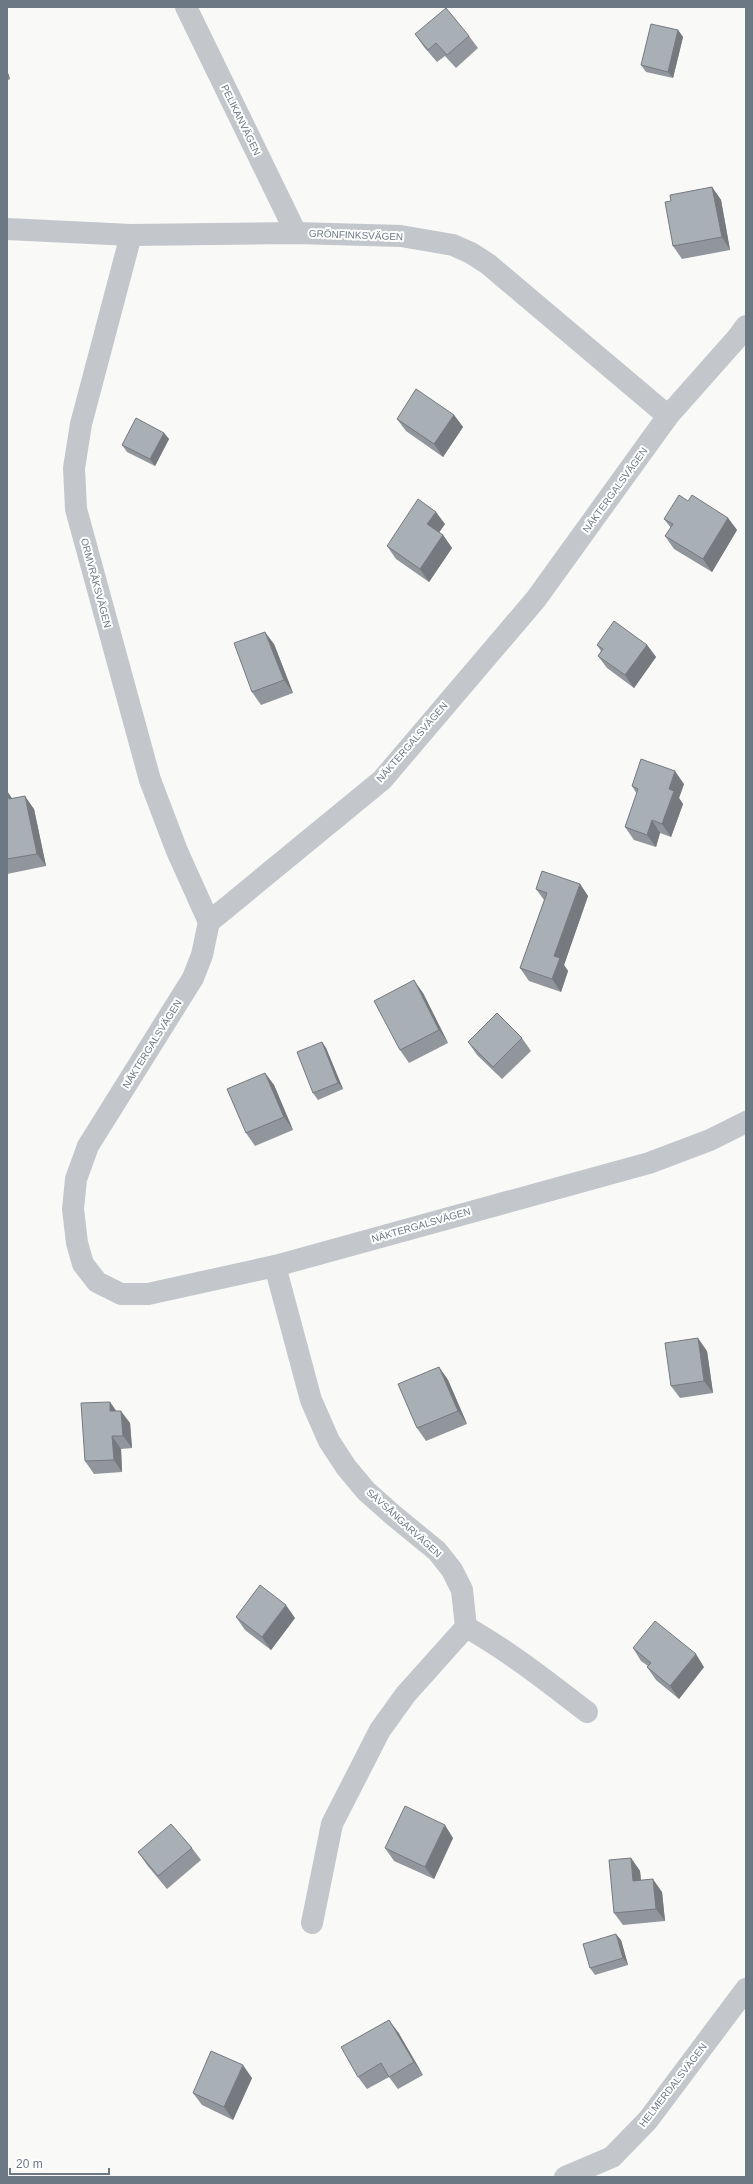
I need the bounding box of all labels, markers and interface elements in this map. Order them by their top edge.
street label: PELIKANVÄGEN [219,83,263,157]
street label: GRÖNFINKSVÄGEN [309,228,403,242]
street label: NÄKTERGALSVÄGEN [580,445,650,535]
street label: ORMVRÅKSVÄGEN [79,537,114,629]
street label: NÄKTERGALSVÄGEN [374,700,450,784]
street label: NÄKTERGALSVÄGEN [120,998,184,1090]
street label: NÄKTERGALSVÄGEN [370,1206,472,1244]
street label: SÄVSÅNGARVÄGEN [364,1486,444,1560]
street label: HELMERDALSVÄGEN [637,2041,709,2129]
scale bar [10,2150,109,2176]
text: 20 m [16,2157,43,2171]

